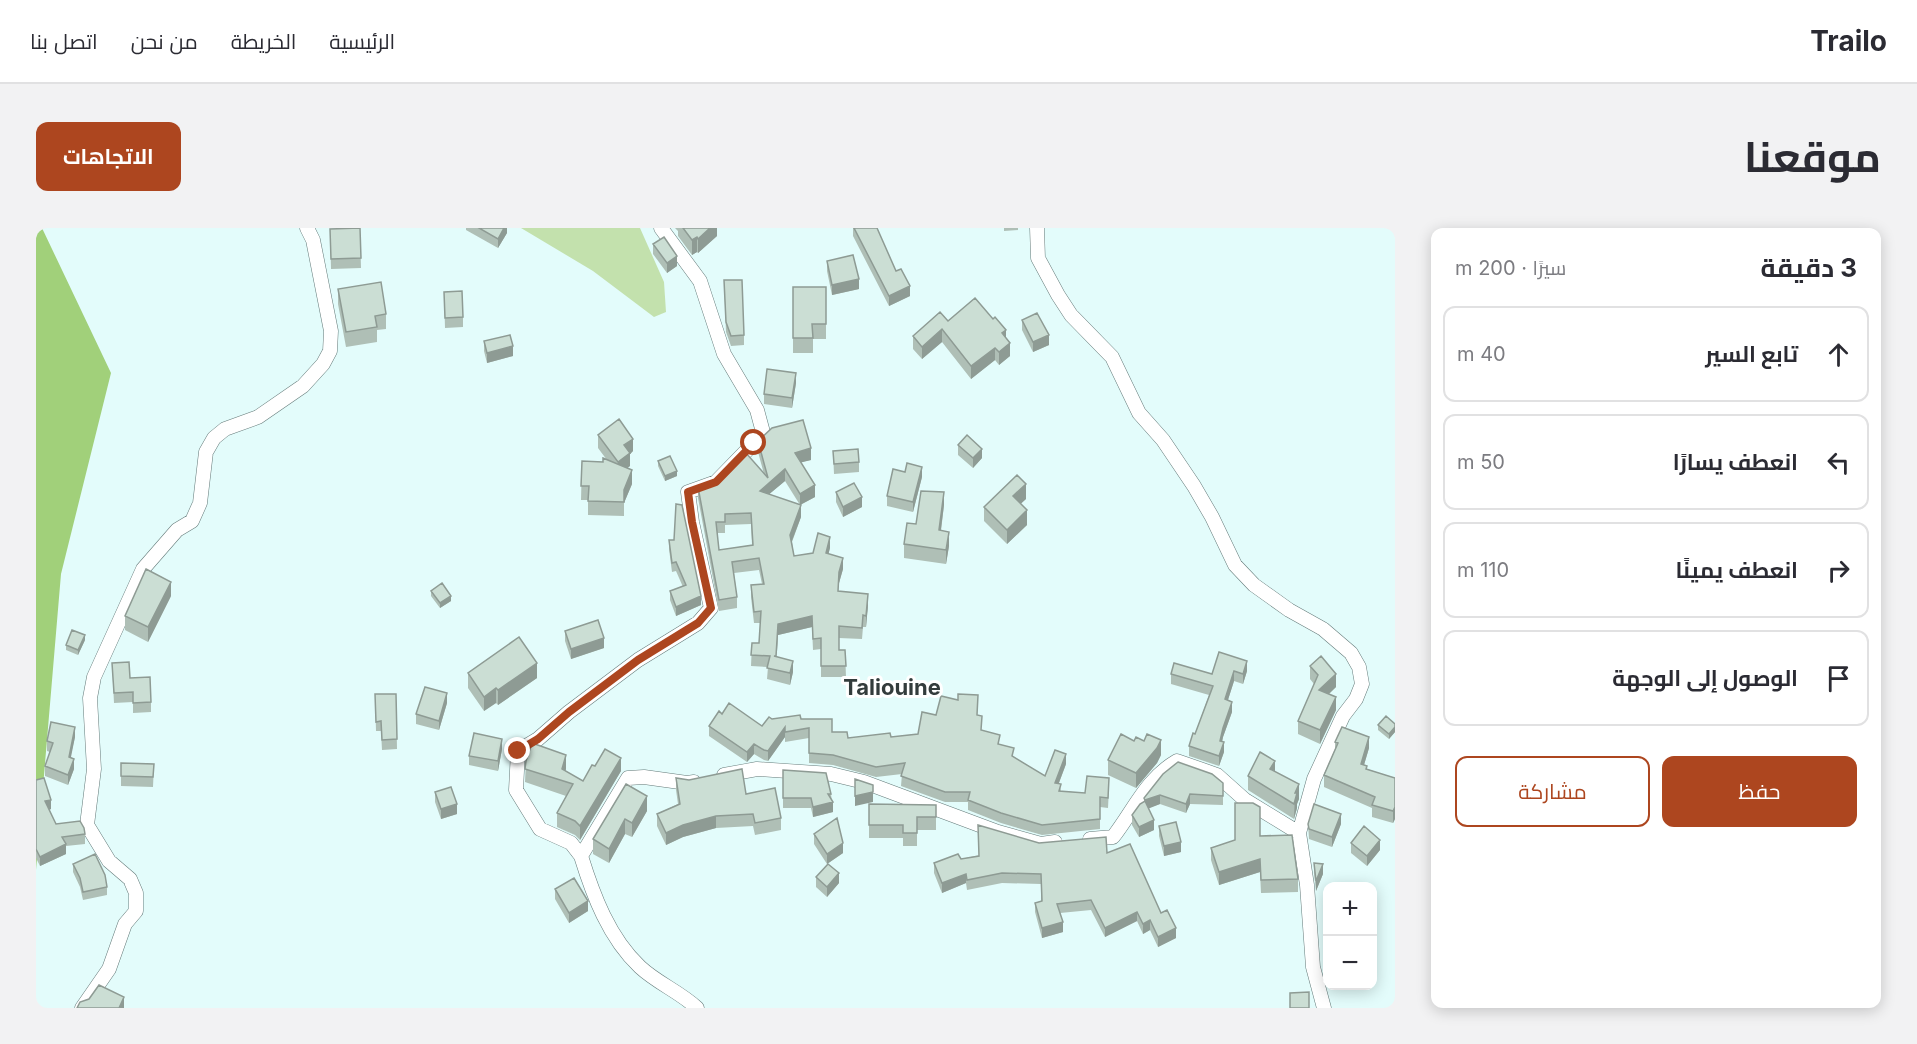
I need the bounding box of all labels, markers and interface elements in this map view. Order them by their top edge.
text: Trailo [1810,24,1887,58]
text: اتصل بنا [30,29,98,54]
text: من نحن [131,29,198,54]
text: الخريطة [231,29,296,54]
text: الرئيسية [329,29,395,54]
button: الاتجاهات [36,122,181,191]
text: موقعنا [1744,131,1881,182]
text: 3 دقيقة [1761,252,1857,283]
text: سيرًا · 200 m [1455,256,1566,280]
icon: ahead [1822,338,1855,371]
text: تابع السير [1705,341,1798,367]
text: 40 m [1457,342,1506,366]
route start [740,429,766,455]
icon: left [1822,446,1855,479]
text: انعطف يسارًا [1673,449,1798,475]
text: 50 m [1457,450,1505,474]
icon: right [1822,554,1855,587]
text: انعطف يمينًا [1676,557,1798,583]
text: 110 m [1457,558,1509,582]
icon: arrive [1822,662,1855,695]
text: الوصول إلى الوجهة [1612,665,1798,691]
district label: Taliouine [843,674,941,700]
route end [504,737,530,763]
button: مشاركة [1455,756,1650,827]
button: حفظ [1662,756,1857,827]
map controls [1323,882,1377,990]
button: + [1323,882,1377,936]
button: − [1323,936,1377,990]

